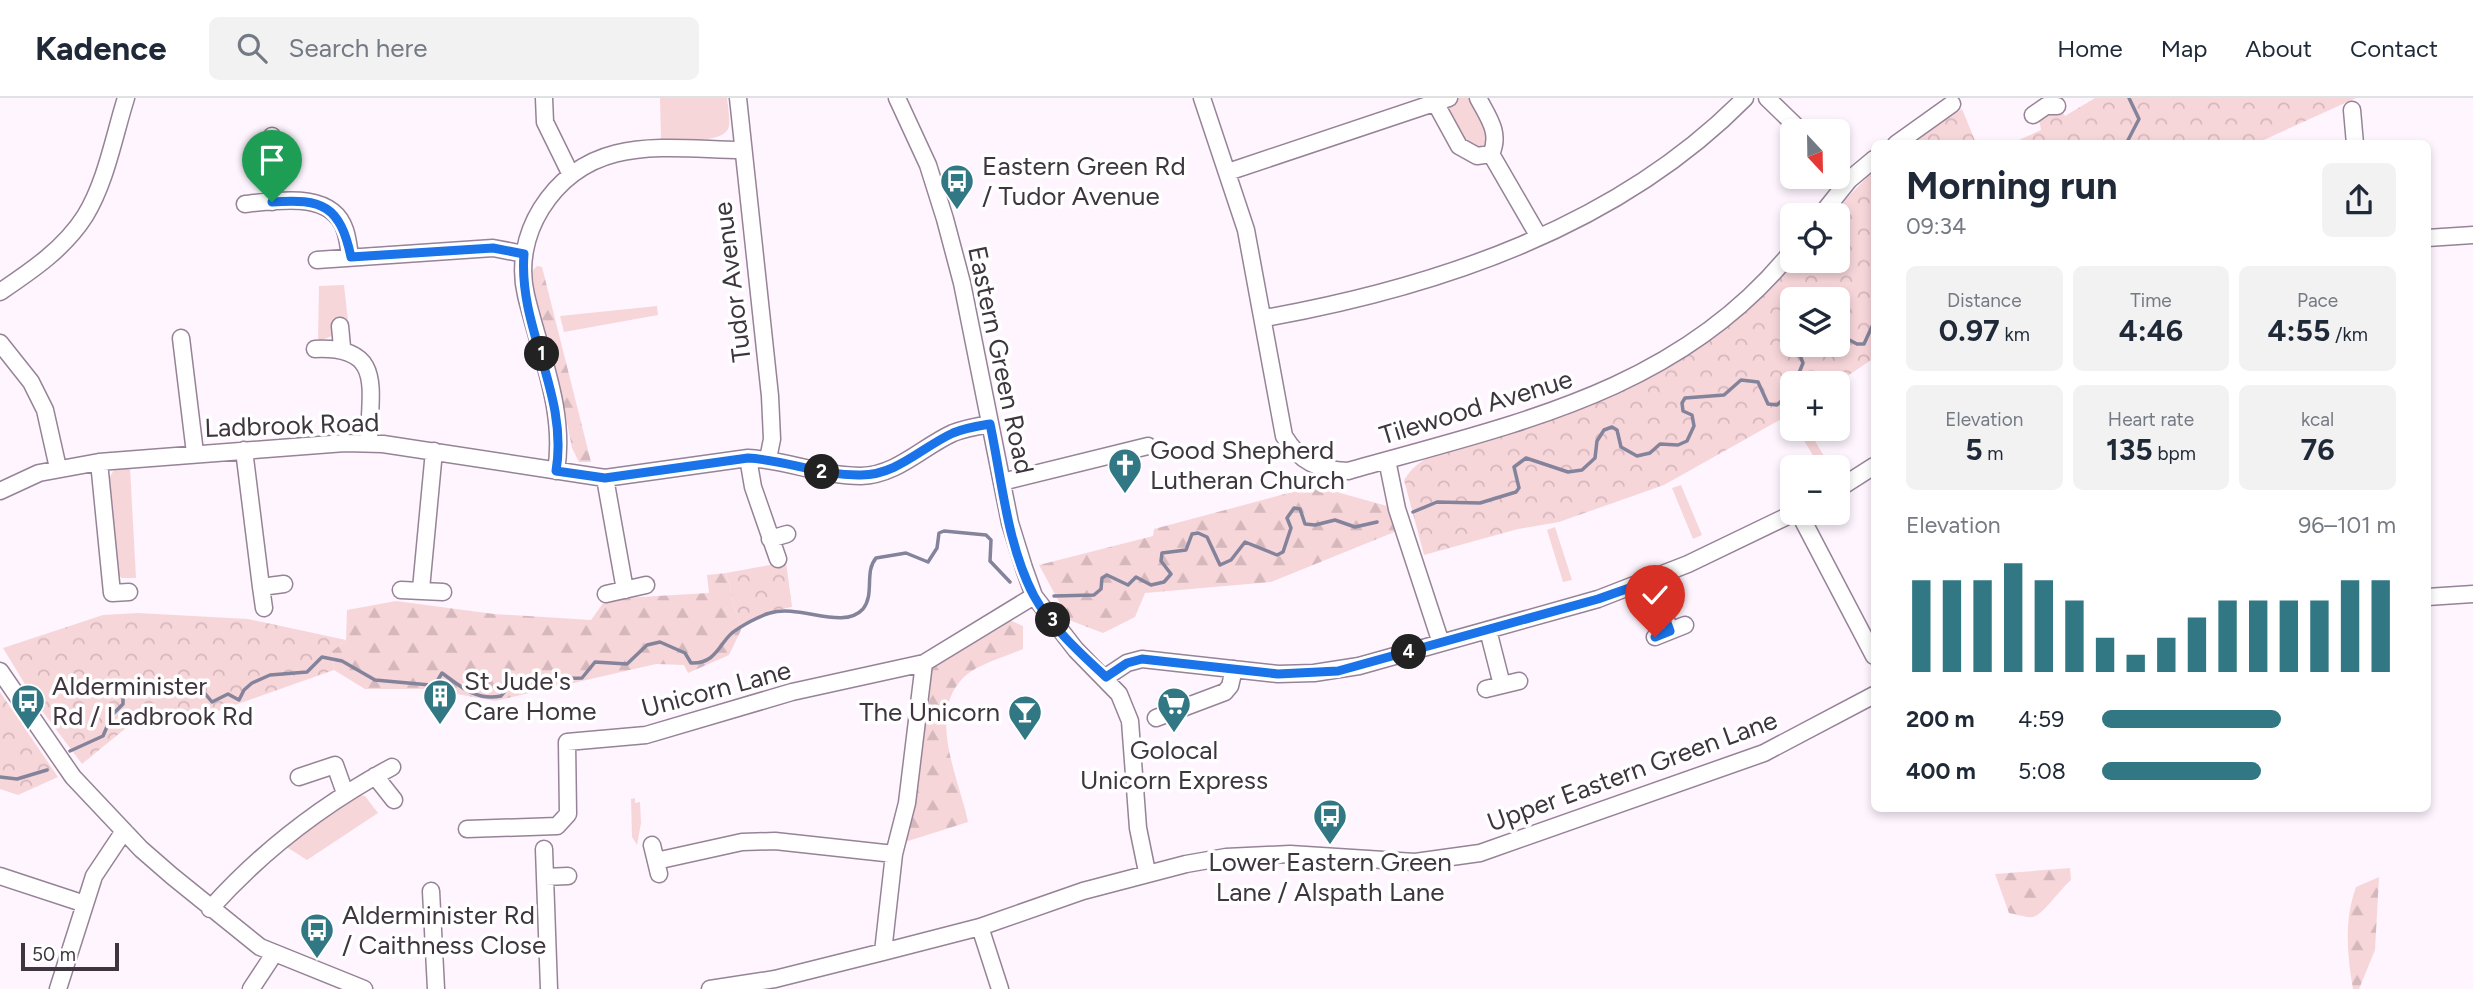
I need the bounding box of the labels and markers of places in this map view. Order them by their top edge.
pin [242,130,302,202]
place label: Eastern Green Rd / Tudor Avenue [982,150,1186,212]
bus stop icon: Eastern Green Rd / Tudor Avenue [938,162,976,211]
pin: 1 [524,336,560,372]
place label: Good Shepherd Lutheran Church [1150,434,1345,496]
church icon: Good Shepherd Lutheran Church [1106,446,1144,495]
pin: 2 [804,454,840,490]
pin [1625,565,1685,637]
pin: 3 [1036,602,1070,638]
pin: 4 [1392,634,1426,670]
place label: St Jude's Care Home [464,665,596,727]
place label: Alderminister Rd / Ladbrook Rd [52,670,253,732]
building icon: St Jude's Care Home [421,677,459,726]
bus stop icon: Alderminister Rd / Ladbrook Rd [9,682,47,731]
supermarket icon: Golocal Unicorn Express [1155,685,1193,734]
bar icon: The Unicorn [1006,693,1044,742]
place label: The Unicorn [859,696,1000,728]
place label: Golocal Unicorn Express [1080,734,1268,796]
bus stop icon: Lower Eastern Green Lane / Alspath Lane [1311,797,1349,846]
place label: Lower Eastern Green Lane / Alspath Lane [1208,846,1452,908]
place label: Alderminister Rd / Caithness Close [342,899,546,961]
bus stop icon: Alderminister Rd / Caithness Close [298,911,336,960]

